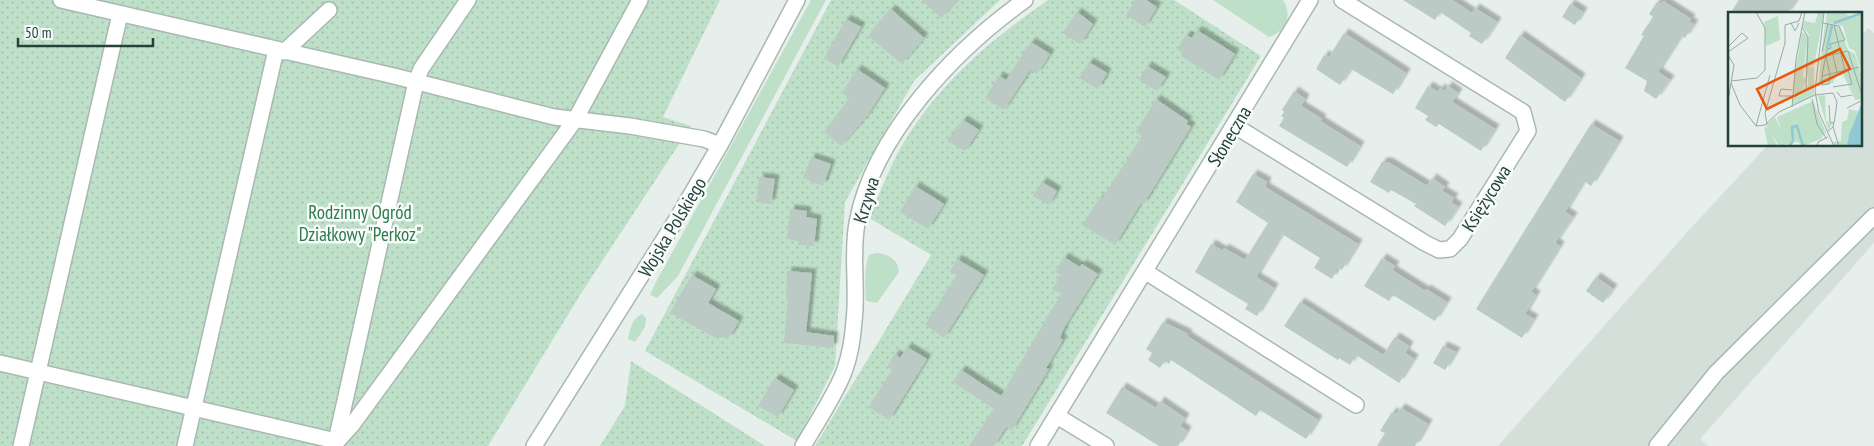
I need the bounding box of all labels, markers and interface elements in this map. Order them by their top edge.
inset map [1728,12,1862,146]
scale bar [18,15,152,47]
text: 50 m [25,23,51,42]
street label: Słoneczna [1202,101,1256,171]
street label: Księżycowa [1456,160,1516,236]
street label: Wojska Polskiego [633,173,711,281]
street label: Krzywa [848,174,884,226]
park label: Rodzinny Ogród Działkowy "Perkoz" [299,200,421,246]

